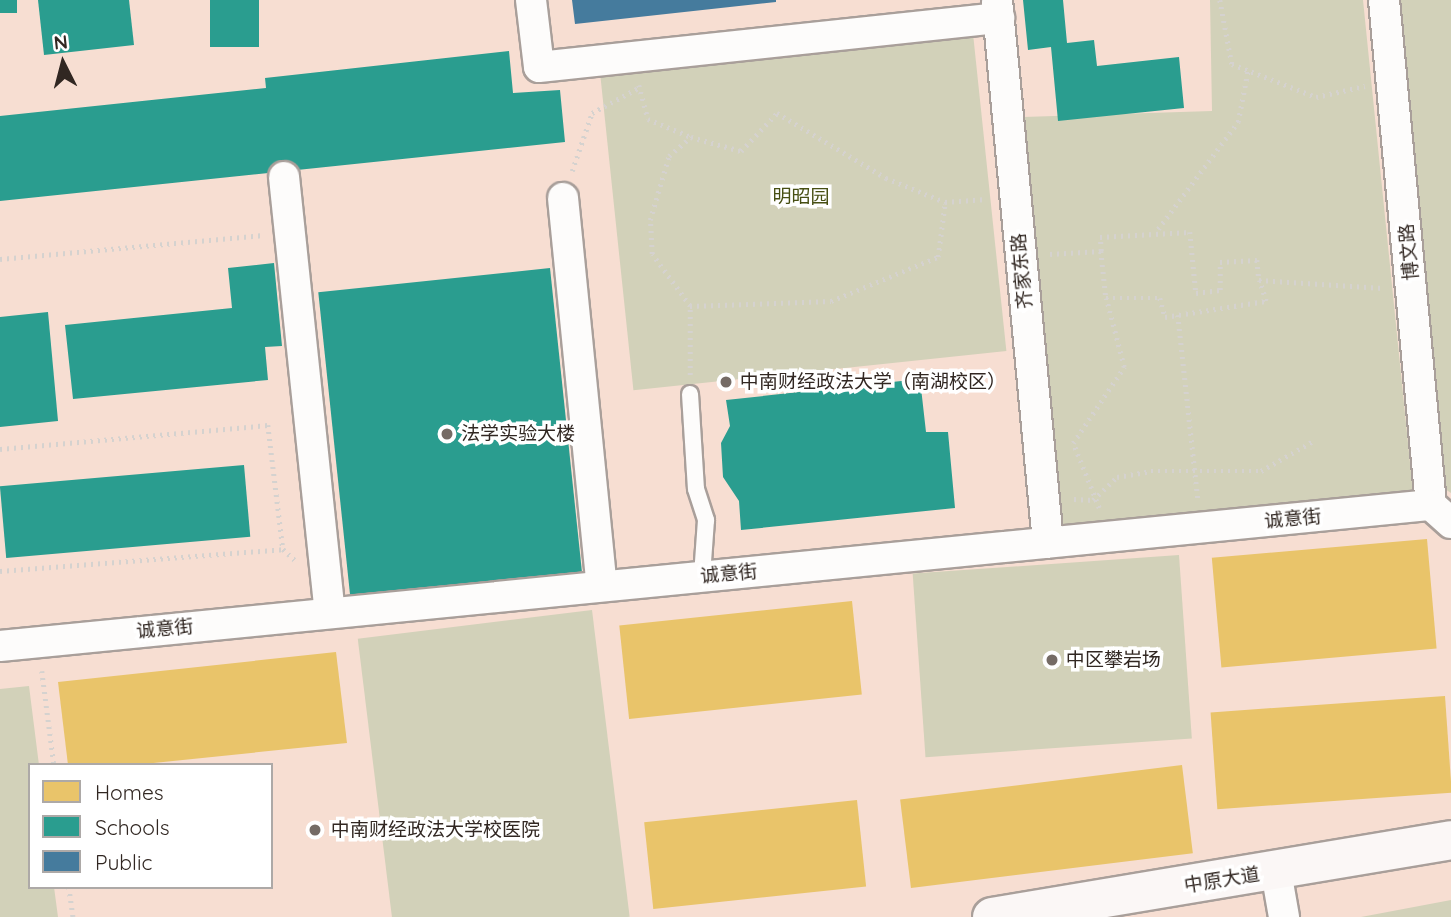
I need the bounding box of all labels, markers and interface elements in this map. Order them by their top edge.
north arrow [28,28,98,98]
text: N [53,29,69,55]
park label: 明昭园 [773,186,829,208]
street label: 博文路 [1395,223,1423,281]
street label: 齐家东路 [1007,232,1037,310]
place label: 中南财经政法大学（南湖校区） [740,371,1006,393]
marker: 中南财经政法大学（南湖校区） [718,374,734,390]
place label: 法学实验大楼 [461,423,575,445]
marker: 法学实验大楼 [439,426,455,442]
street label: 诚意街 [1263,505,1323,533]
street label: 诚意街 [699,560,759,588]
street label: 诚意街 [135,615,195,643]
place label: 中区攀岩场 [1066,649,1161,671]
marker: 中区攀岩场 [1044,652,1060,668]
legend [28,763,273,889]
text: Homes [95,779,164,805]
text: Schools [95,814,170,840]
place label: 中南财经政法大学校医院 [331,819,540,841]
marker: 中南财经政法大学校医院 [305,820,325,840]
text: Public [95,849,152,875]
street label: 中原大道 [1183,863,1261,897]

